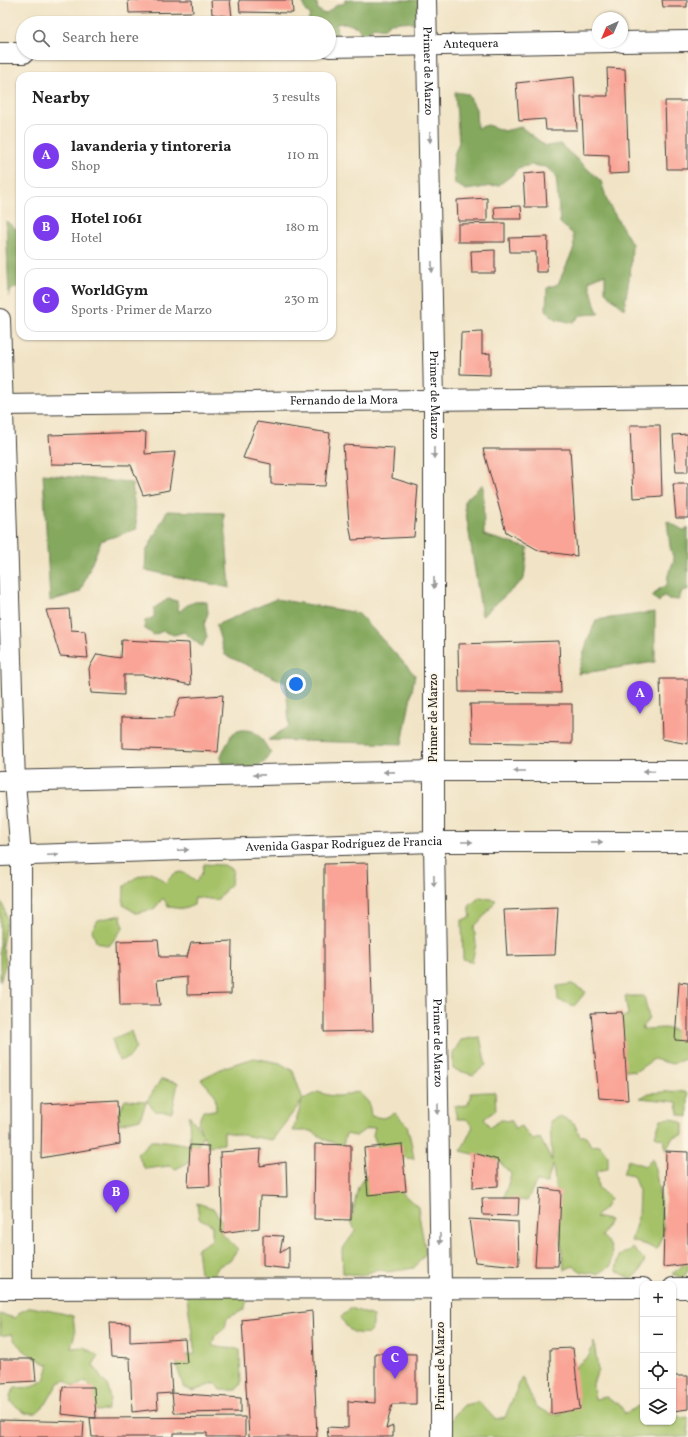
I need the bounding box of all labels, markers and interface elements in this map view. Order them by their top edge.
north arrow [592,12,628,48]
search box [16,16,336,60]
street label: Primer de Marzo [419,26,436,116]
icon: search [30,27,52,49]
text: Search here [62,28,139,49]
street label: Antequera [443,36,499,53]
text: Nearby [32,87,90,110]
text: 3 results [272,89,320,107]
one-way arrow [427,131,433,144]
text: lavanderia y tintoreria [71,137,231,158]
text: A [41,147,51,165]
text: 110 m [287,147,319,165]
text: Shop [71,158,100,176]
text: Hotel 1061 [71,209,142,230]
text: B [42,219,50,237]
text: 180 m [285,219,319,237]
text: Hotel [71,230,102,248]
one-way arrow [429,261,435,274]
text: WorldGym [71,281,148,302]
text: C [42,291,50,309]
text: 230 m [284,291,319,309]
text: Sports · Primer de Marzo [71,302,212,320]
street label: Primer de Marzo [425,350,442,439]
street label: Fernando de la Mora [290,392,398,410]
one-way arrow [431,447,437,460]
one-way arrow [431,577,437,590]
your location [286,674,306,694]
street label: Primer de Marzo [426,674,442,762]
pin: A [627,681,653,714]
one-way arrow [512,768,525,774]
one-way arrow [642,768,655,774]
one-way arrow [382,769,395,775]
one-way arrow [253,772,265,779]
street label: Avenida Gaspar Rodríguez de Francia [245,834,442,856]
one-way arrow [461,839,474,845]
one-way arrow [591,839,604,845]
one-way arrow [177,847,189,854]
one-way arrow [47,852,60,858]
one-way arrow [431,875,437,888]
street label: Primer de Marzo [428,998,446,1087]
one-way arrow [435,1103,441,1116]
pin: B [103,1180,129,1213]
one-way arrow [437,1233,443,1246]
map controls [640,1281,676,1425]
button: + [640,1281,676,1317]
button: − [640,1317,676,1353]
street label: Primer de Marzo [433,1322,449,1410]
pin: C [382,1346,408,1379]
button: locate [640,1353,676,1389]
button: layers [640,1389,676,1425]

